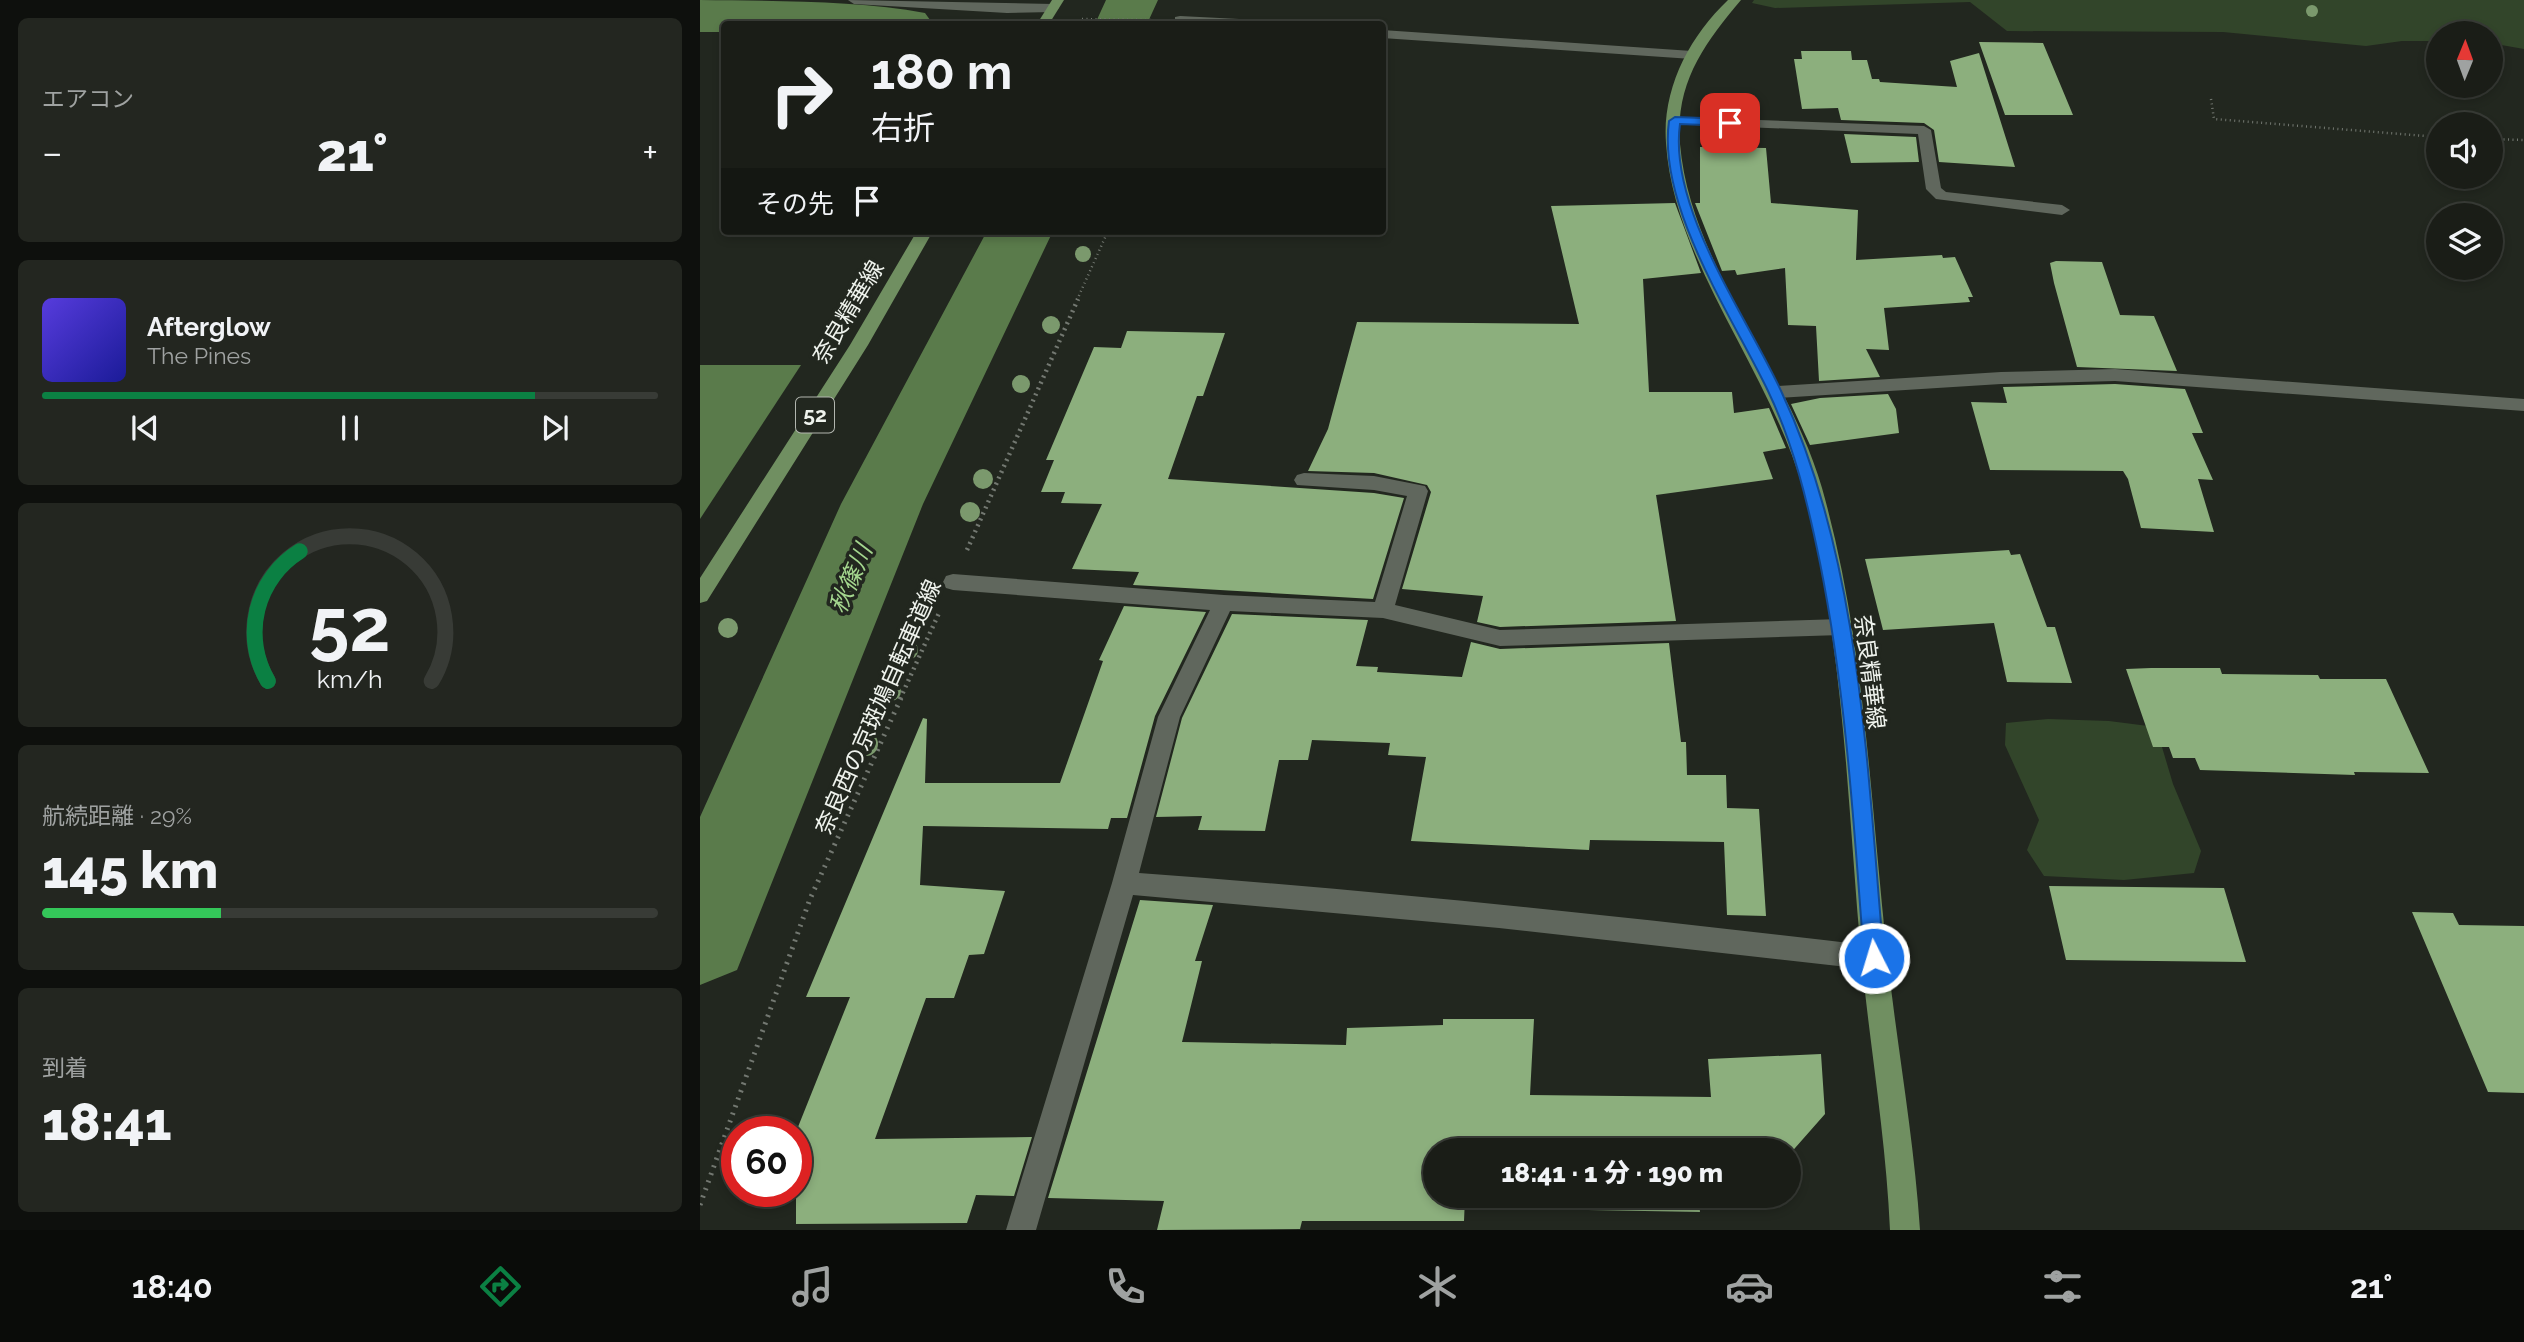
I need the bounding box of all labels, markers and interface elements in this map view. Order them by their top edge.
north arrow [2426,21,2502,98]
map controls [2426,21,2503,280]
text: 180 m [871,43,1012,100]
icon: right [756,49,847,140]
text: エアコン [42,85,134,112]
pin [1700,93,1760,153]
icon: arrive [1711,104,1749,142]
text: 右折 [871,109,935,146]
button: sound [2426,112,2503,189]
text: 21° [317,122,388,183]
text: − [42,130,62,175]
text: + [642,130,658,175]
icon: arrive [848,182,886,220]
text: その先 [756,189,834,219]
button: layers [2426,203,2503,280]
street label: 奈良精華線 [806,256,889,368]
text: Afterglow [147,312,271,342]
text: The Pines [147,342,251,369]
road number: 52 [796,398,834,432]
icon: previous [126,409,164,447]
icon: pause [331,409,369,447]
icon: next [536,409,574,447]
water label: 秋篠川 [823,537,879,618]
street label: 奈良西の京斑鳩自転車道線 [809,575,946,838]
text: 52 [309,583,391,668]
street label: 奈良精華線 [1850,613,1891,731]
text: km/h [317,664,383,694]
text: 航続距離 · 29% [42,802,192,829]
text: 145 km [42,839,218,900]
position arrow [1837,921,1911,995]
text: 到着 [42,1054,88,1081]
text: 18:41 [42,1091,172,1152]
speed limit sign: 60 [721,1116,812,1207]
text: 18:41 · 1 分 · 190 m [1501,1158,1723,1188]
icon: directions [476,1262,525,1311]
icon: music [788,1262,837,1311]
icon: phone [1101,1262,1150,1311]
icon: climate [1413,1262,1462,1311]
icon: car [1725,1262,1774,1311]
icon: filters [2038,1262,2087,1311]
text: 18:40 [132,1268,213,1305]
text: 21° [2350,1268,2392,1305]

